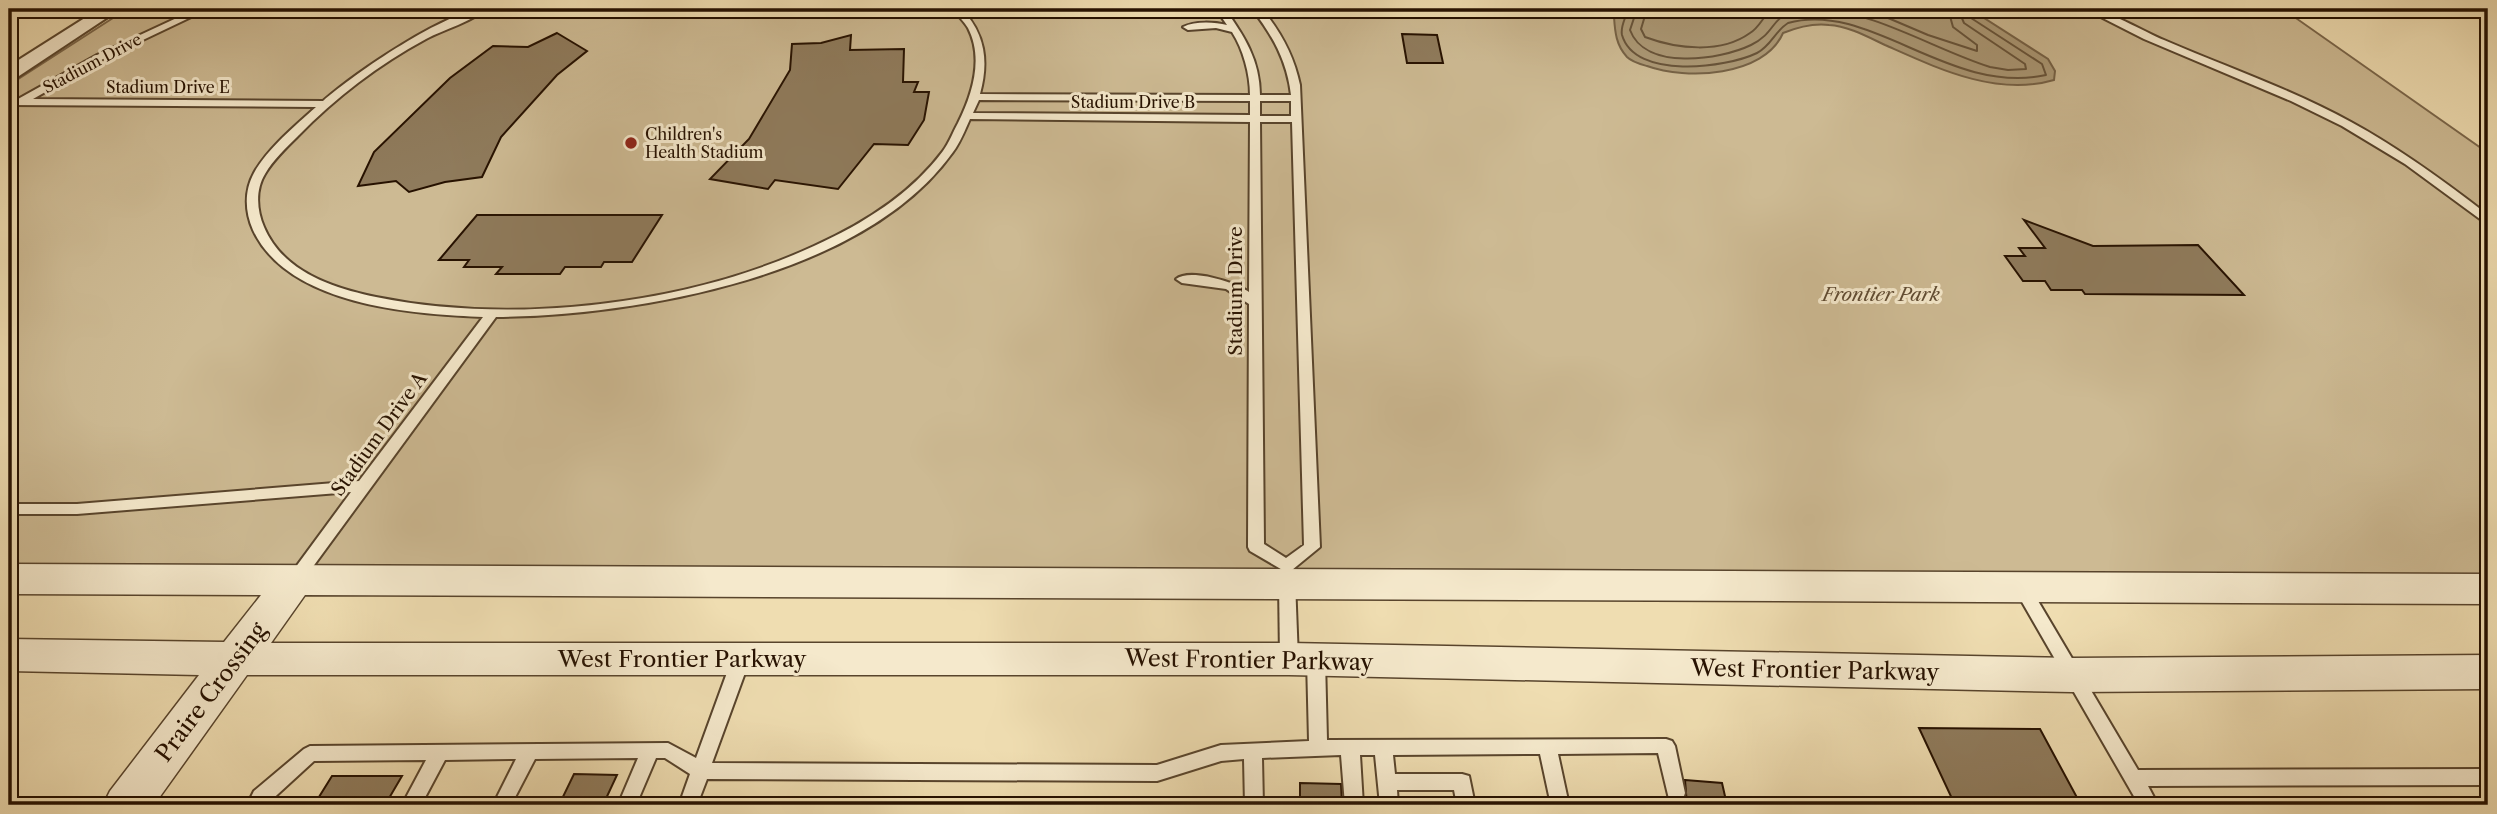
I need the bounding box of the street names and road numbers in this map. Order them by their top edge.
street label: Stadium Drive [39,29,145,97]
street label: Stadium Drive E [106,77,230,97]
street label: Stadium Drive B [1071,92,1195,112]
street label: Stadium Drive [1224,226,1247,356]
street label: Stadium Drive A [326,367,432,501]
street label: Praire Crossing [150,616,273,767]
street label: West Frontier Parkway [1123,644,1374,676]
street label: West Frontier Parkway [557,645,806,673]
street label: West Frontier Parkway [1689,654,1940,686]

